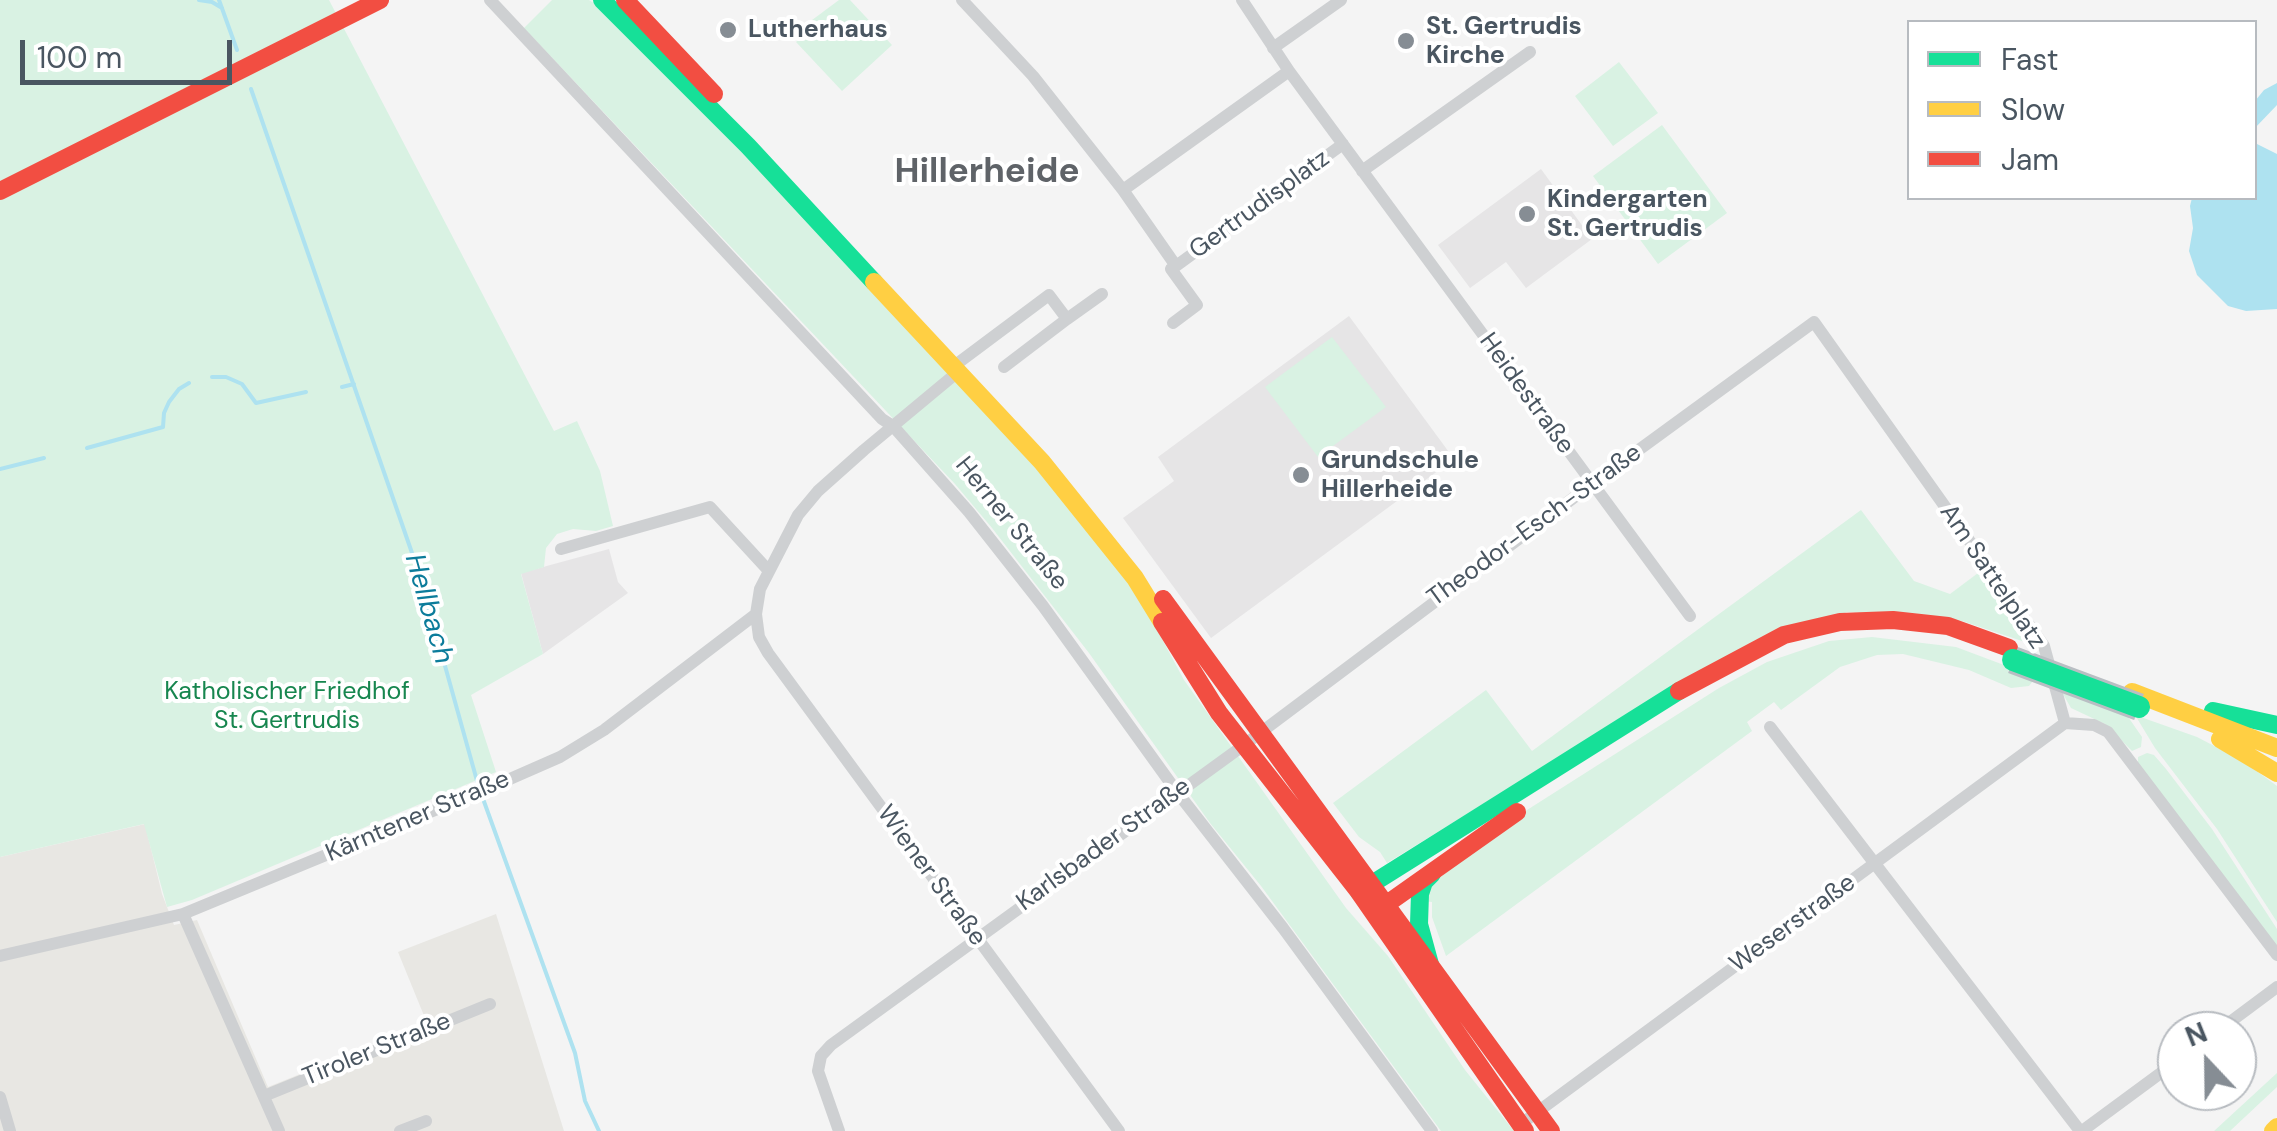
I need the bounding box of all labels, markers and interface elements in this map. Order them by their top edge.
place label: St. Gertrudis Kirche [1426,12,1582,71]
place label: Lutherhaus [748,15,888,45]
marker: Lutherhaus [717,19,739,41]
scale bar [25,20,238,82]
legend [1907,20,2257,200]
marker: St. Gertrudis Kirche [1395,30,1417,52]
text: 100 m [37,38,122,77]
text: Fast [2001,40,2059,79]
text: Slow [2001,90,2065,129]
text: Jam [2001,140,2059,179]
street label: Gertrudisplatz [1184,144,1336,266]
district label: Hillerheide [895,152,1079,194]
place label: Kindergarten St. Gertrudis [1547,185,1708,244]
marker: Kindergarten St. Gertrudis [1516,203,1538,225]
street label: Heidestraße [1472,328,1580,460]
street label: Theodor-Esch-Straße [1422,438,1648,614]
place label: Grundschule Hillerheide [1321,446,1479,505]
street label: Herner Straße [948,451,1074,597]
marker: Grundschule Hillerheide [1290,464,1312,486]
street label: Am Sattelplatz [1933,499,2051,655]
water label: Hellbach [396,550,460,668]
park label: Katholischer Friedhof St. Gertrudis [164,677,410,736]
street label: Kärntener Straße [322,765,514,869]
street label: Karlsbader Straße [1011,772,1197,918]
street label: Wiener Straße [870,800,992,952]
street label: Weserstraße [1724,868,1862,980]
street label: Tiroler Straße [299,1007,455,1093]
north arrow [2157,1011,2257,1111]
text: N [2180,1014,2213,1056]

